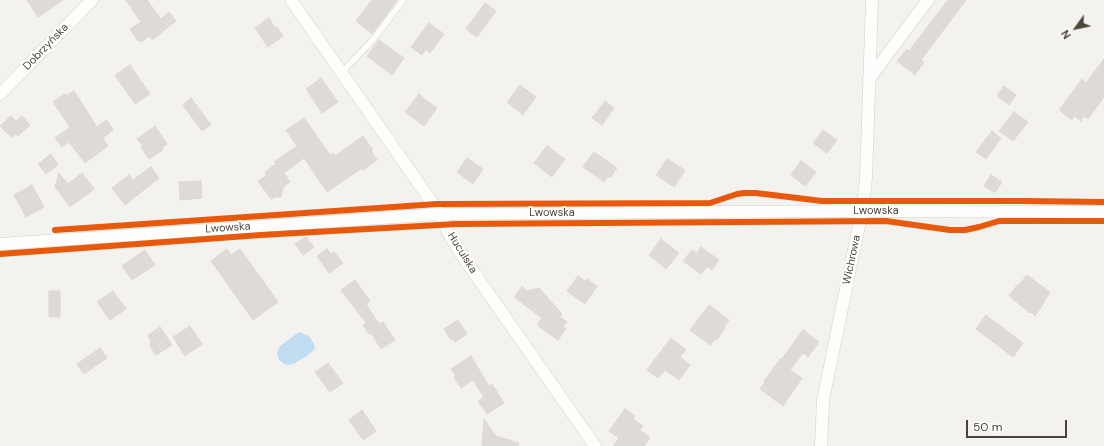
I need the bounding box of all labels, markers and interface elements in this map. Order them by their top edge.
north arrow [1056,8,1096,48]
street label: Dobrzyńska [21,21,71,73]
text: N [1058,27,1074,42]
street label: Lwowska [853,204,899,218]
street label: Lwowska [529,206,575,220]
street label: Lwowska [205,220,251,236]
street label: Huculska [444,230,480,276]
street label: Wichrowa [840,234,864,286]
scale bar [968,412,1069,438]
text: 50 m [973,419,1002,435]

